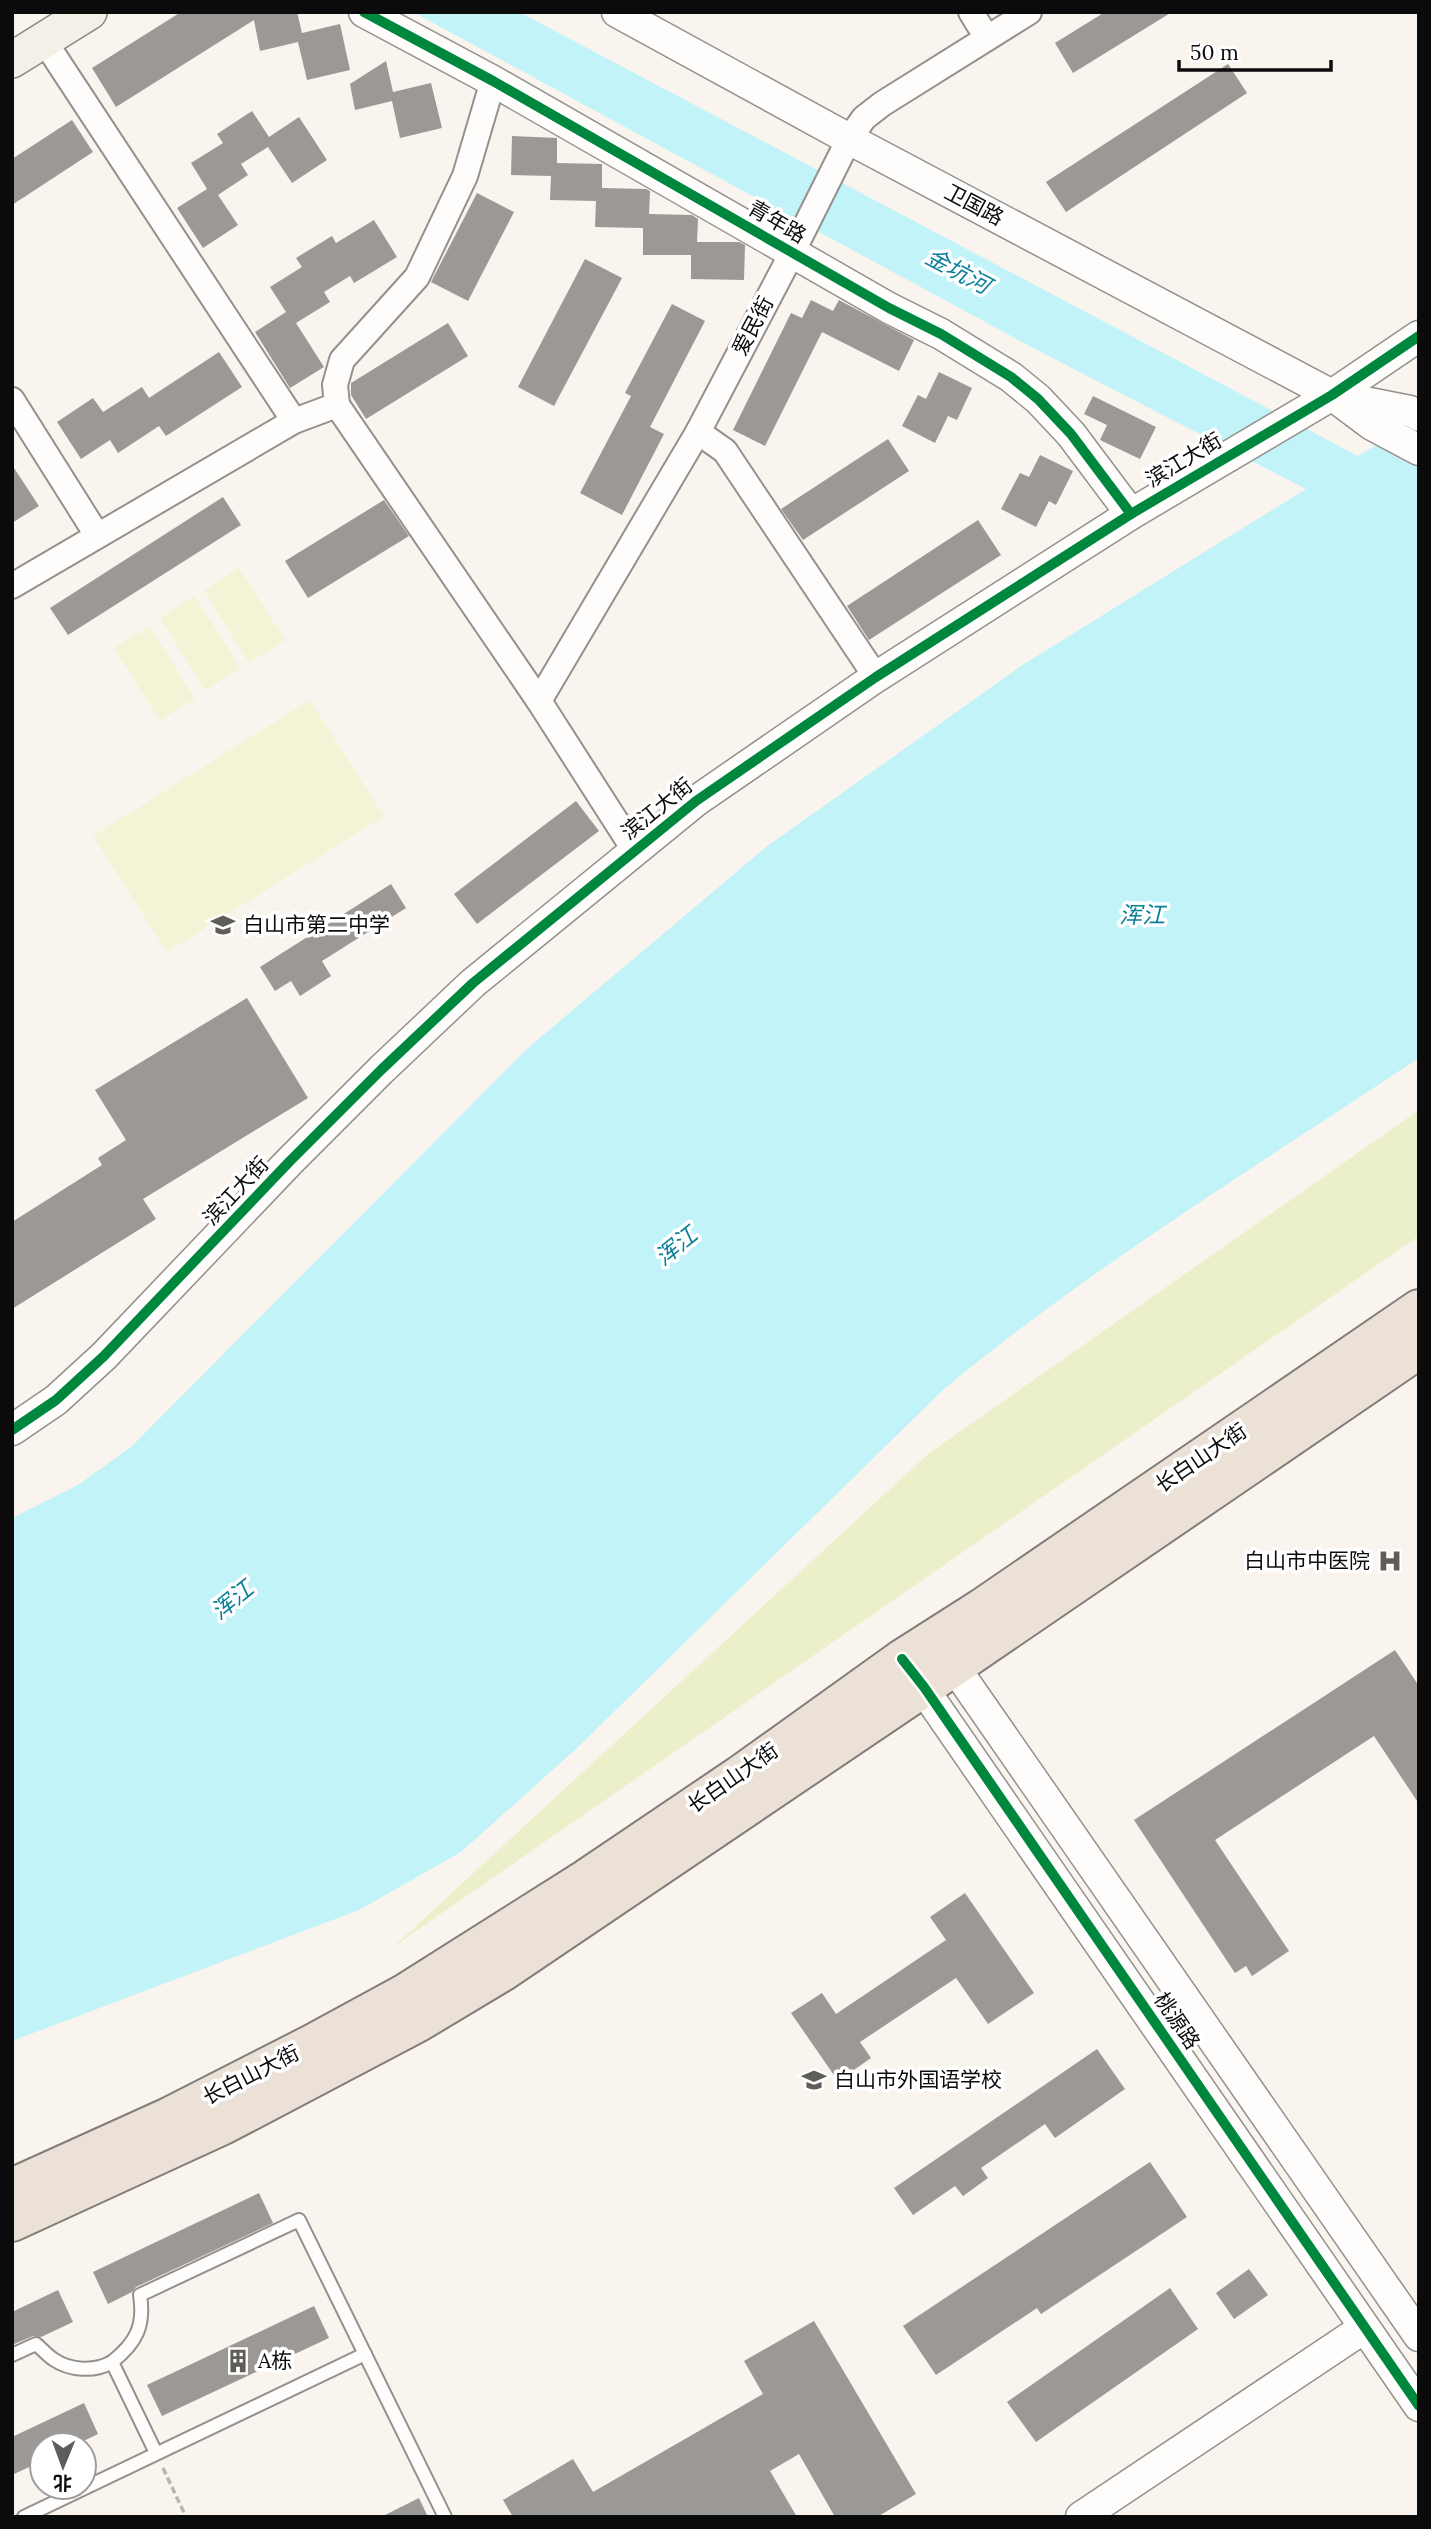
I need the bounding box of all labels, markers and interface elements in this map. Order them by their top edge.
scale bar [1179,28,1331,72]
text: 50 m [1190,39,1239,66]
street label: 卫国路 [940,178,1008,231]
street label: 青年路 [743,194,811,249]
water label: 金坑河 [921,242,999,301]
street label: 爱民街 [726,292,779,360]
street label: 滨江大街 [1141,426,1227,493]
street label: 滨江大街 [616,772,698,846]
water label: 浑江 [1119,900,1168,929]
school or university icon: 白山市第二中学 [209,911,237,939]
place label: 白山市第二中学 [243,911,390,938]
street label: 滨江大街 [197,1151,274,1231]
water label: 浑江 [649,1218,705,1271]
street label: 长白山大街 [1150,1417,1252,1498]
place label: 白山市中医院 [1244,1547,1370,1574]
hospital icon: 白山市中医院 [1376,1547,1404,1575]
water label: 浑江 [205,1572,261,1625]
street label: 长白山大街 [682,1736,783,1819]
street label: 桃源路 [1149,1987,1206,2054]
street label: 长白山大街 [198,2039,304,2110]
school or university icon: 白山市外国语学校 [800,2066,828,2094]
place label: 白山市外国语学校 [834,2066,1002,2093]
building icon: A栋 [224,2347,252,2375]
place label: A栋 [257,2347,292,2374]
north arrow [28,2431,98,2501]
text: 北 [53,2471,72,2495]

